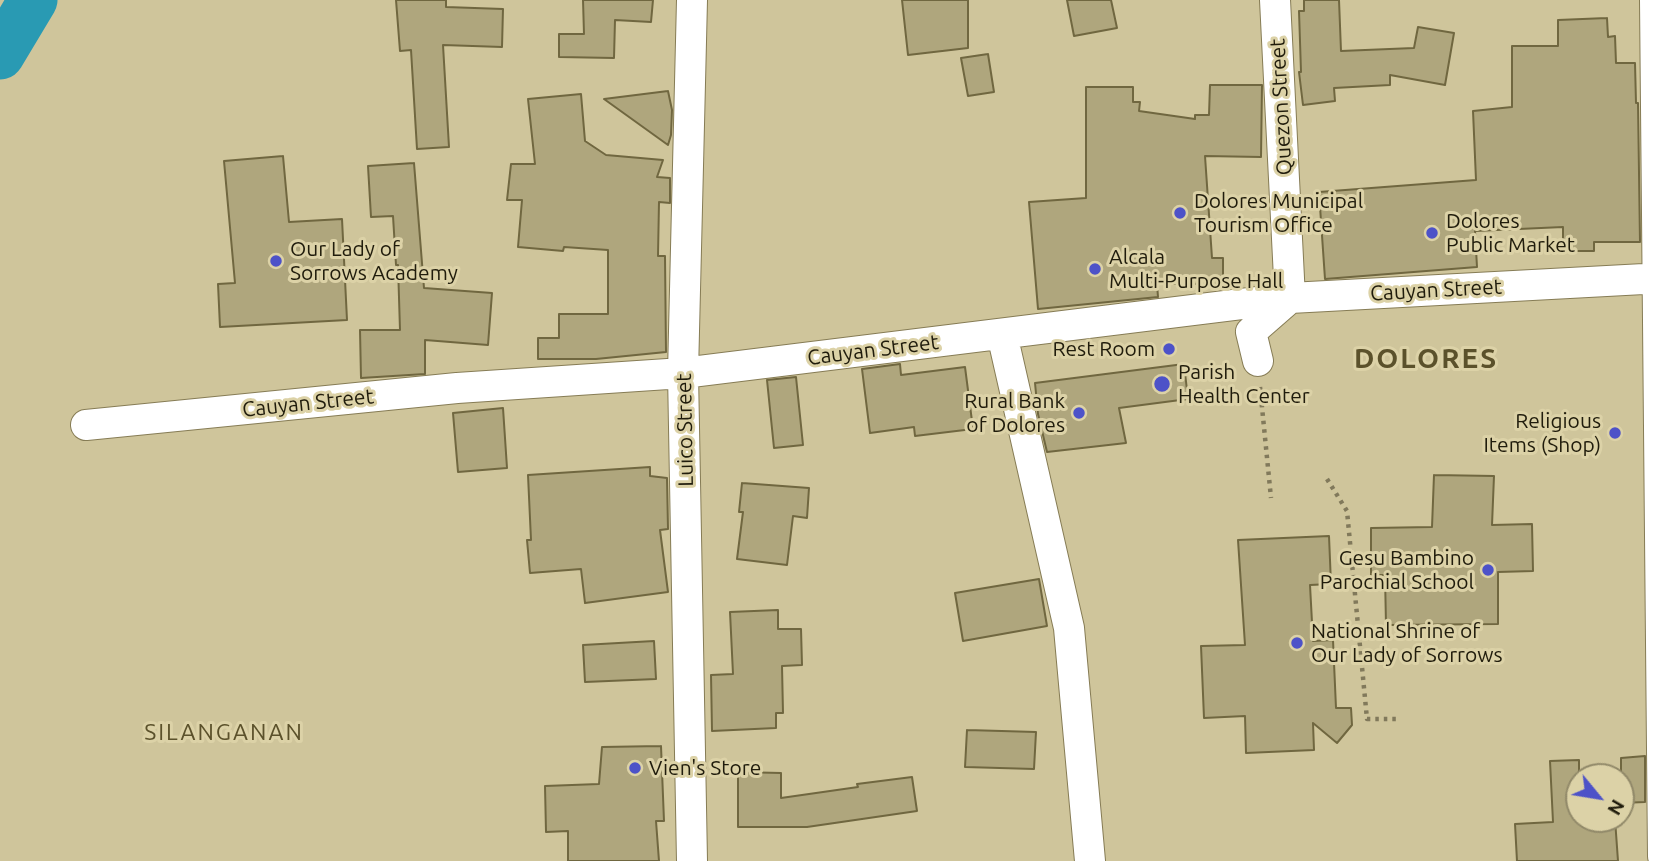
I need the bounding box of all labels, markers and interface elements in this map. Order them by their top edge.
street label: Quezon Street [1265,38,1297,176]
place label: Dolores Municipal Tourism Office [1194,188,1363,238]
marker: Dolores Municipal Tourism Office [1172,205,1188,221]
place label: Dolores Public Market [1446,208,1575,258]
marker: Dolores Public Market [1424,225,1440,241]
place label: Our Lady of Sorrows Academy [290,236,458,286]
place label: Alcala Multi-Purpose Hall [1109,244,1283,294]
marker: Our Lady of Sorrows Academy [268,253,284,269]
marker: Alcala Multi-Purpose Hall [1087,261,1103,277]
street label: Cauyan Street [1369,274,1503,306]
street label: Cauyan Street [806,329,940,371]
place label: Rest Room [1052,336,1155,362]
marker: Rest Room [1161,341,1177,357]
district label: DOLORES [1355,342,1497,376]
place label: Parish Health Center [1178,359,1310,409]
street label: Luico Street [671,373,699,487]
marker: Parish Health Center [1152,374,1172,394]
street label: Cauyan Street [241,384,375,422]
place label: Rural Bank of Dolores [964,388,1065,438]
marker: Rural Bank of Dolores [1071,405,1087,421]
place label: Religious Items (Shop) [1483,408,1601,458]
marker: Religious Items (Shop) [1607,425,1623,441]
place label: Gesu Bambino Parochial School [1320,545,1474,595]
marker: Gesu Bambino Parochial School [1480,562,1496,578]
place label: National Shrine of Our Lady of Sorrows [1311,618,1503,668]
marker: National Shrine of Our Lady of Sorrows [1289,635,1305,651]
district label: SILANGANAN [145,718,303,746]
place label: Vien's Store [649,755,761,781]
marker: Vien's Store [627,760,643,776]
north arrow [1565,763,1635,833]
text: N [1603,796,1630,819]

